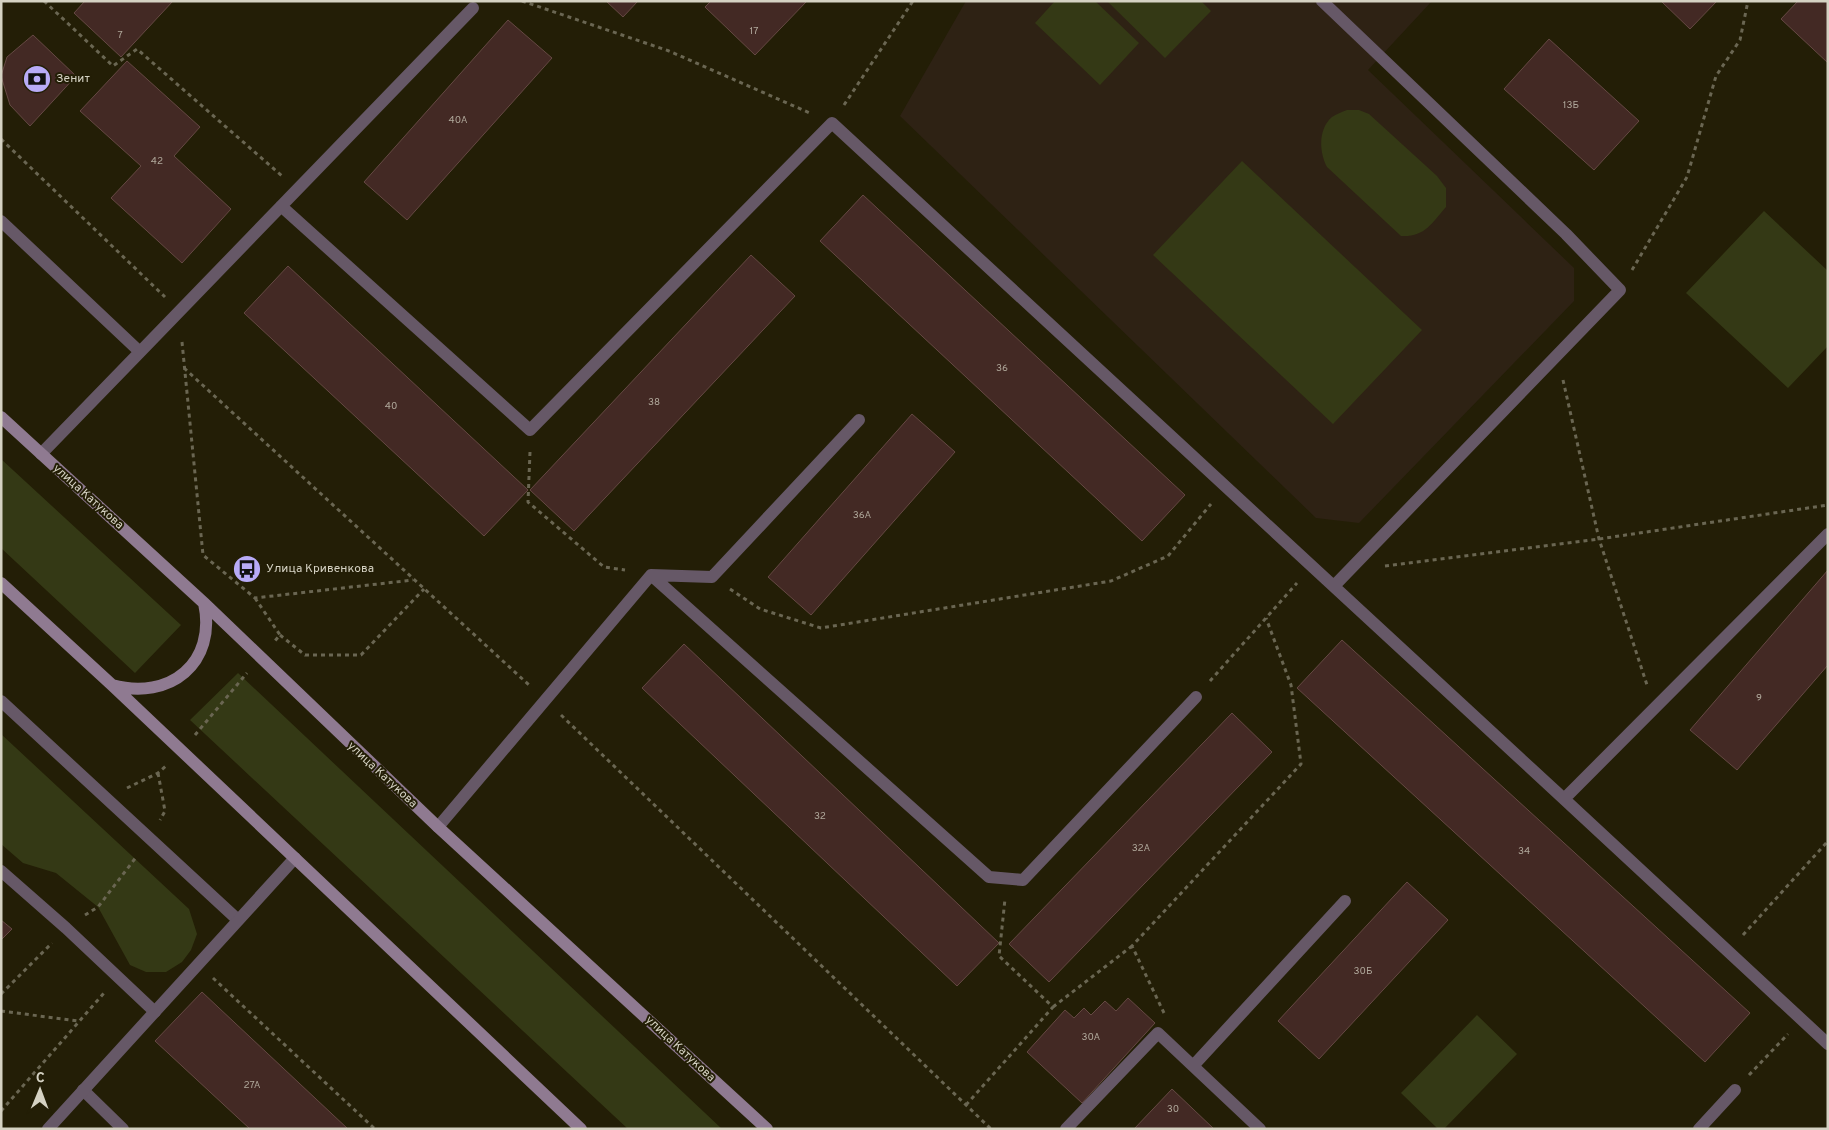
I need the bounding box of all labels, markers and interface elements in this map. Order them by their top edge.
house number: 17 [750,25,758,38]
house number: 7 [117,29,123,42]
bank icon: Зенит [22,64,52,94]
place label: Зенит [56,71,90,87]
house number: 13Б [1563,99,1579,112]
house number: 40А [448,114,468,127]
house number: 42 [151,155,163,168]
house number: 36 [996,362,1008,375]
house number: 38 [648,396,660,409]
house number: 40 [385,400,397,413]
street label: улица Катукова [49,461,127,533]
house number: 36А [853,509,871,522]
bus stop icon: Улица Кривенкова [232,554,262,584]
place label: Улица Кривенкова [266,561,374,577]
house number: 9 [1756,692,1762,705]
street label: улица Катукова [344,738,420,812]
house number: 32 [814,810,826,823]
house number: 32А [1132,842,1151,855]
house number: 34 [1518,845,1530,858]
house number: 30Б [1354,965,1372,978]
street label: улица Катукова [642,1012,718,1086]
house number: 30А [1082,1031,1101,1044]
north arrow [15,1065,65,1115]
text: С [36,1070,45,1087]
house number: 27А [244,1079,261,1092]
house number: 30 [1167,1103,1179,1116]

